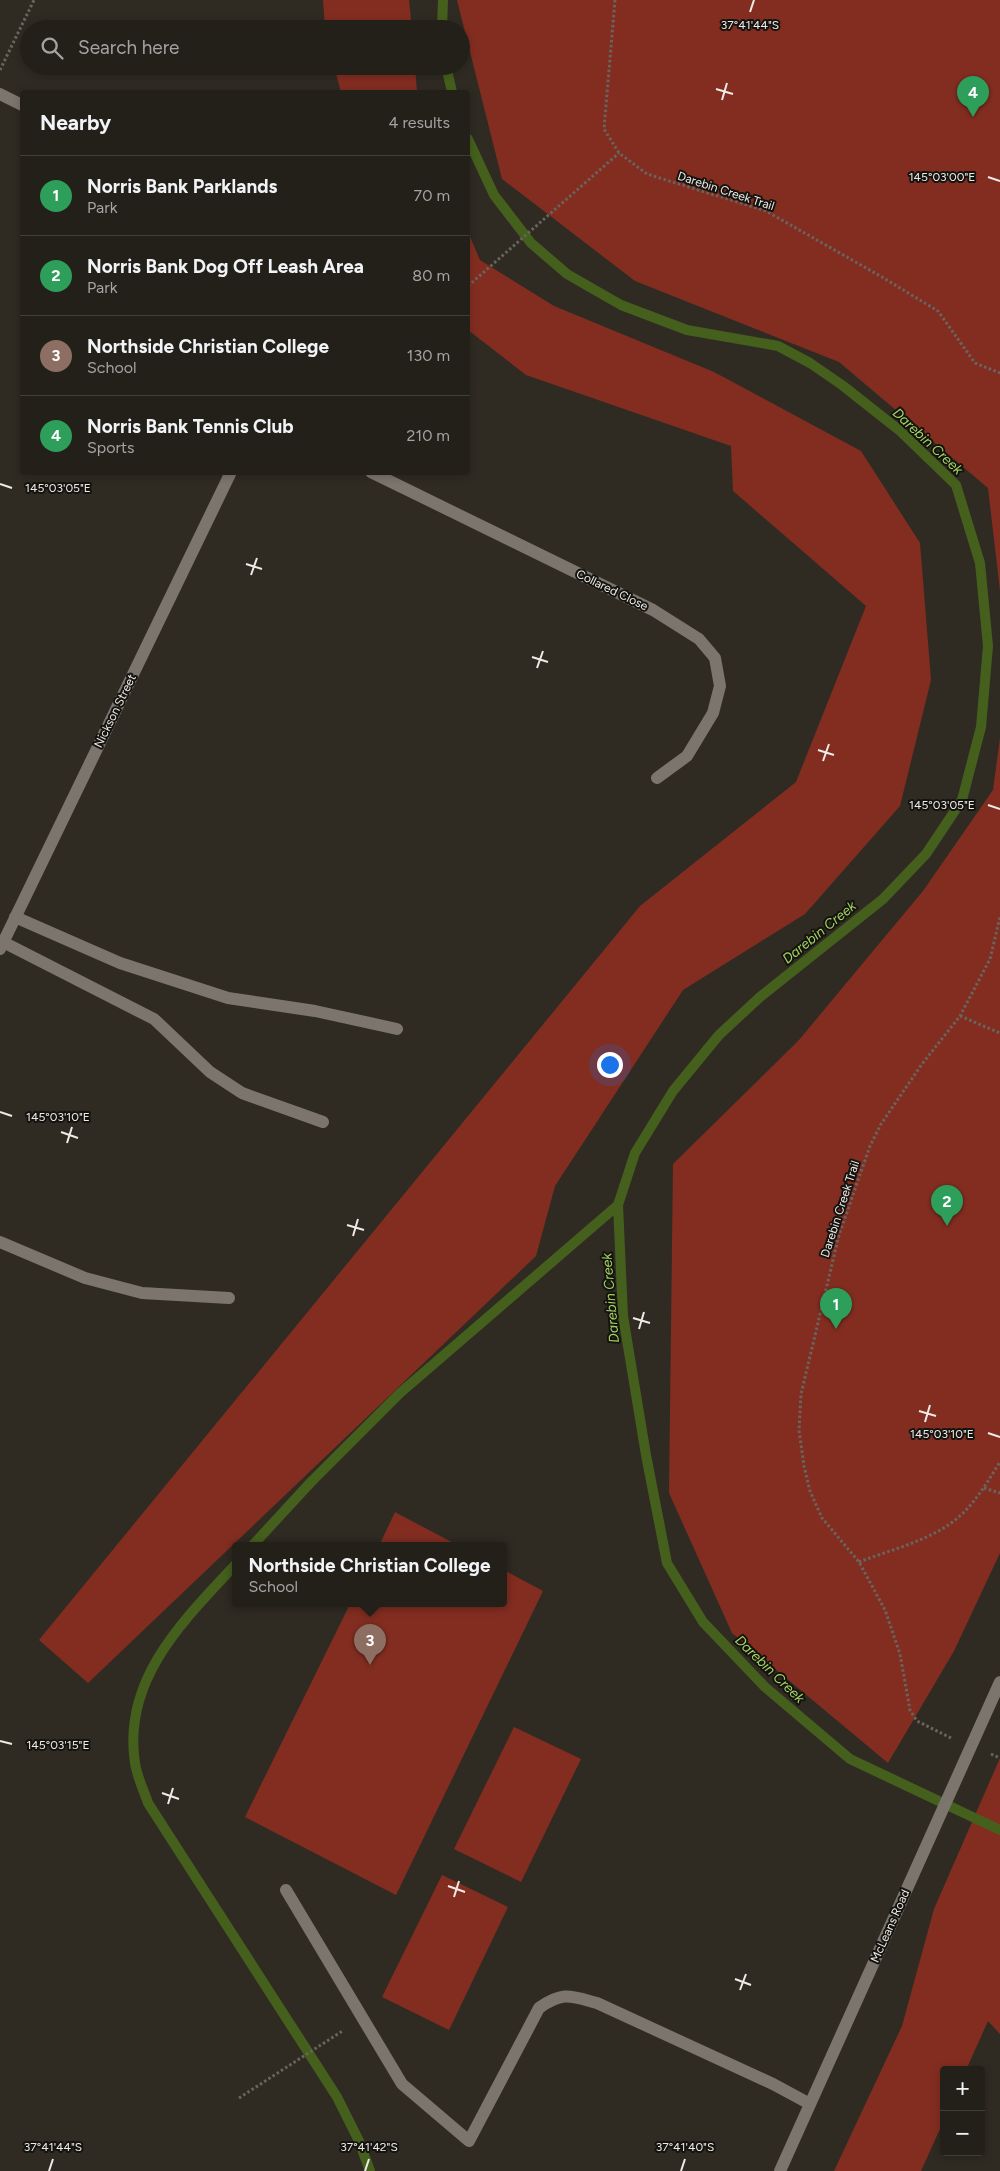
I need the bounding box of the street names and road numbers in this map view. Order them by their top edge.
street label: Darebin Creek Trail [676,169,776,213]
street label: Collared Close [574,567,651,614]
street label: Nickson Street [91,671,139,750]
street label: Darebin Creek Trail [818,1159,862,1259]
street label: McLeans Road [868,1887,912,1965]

